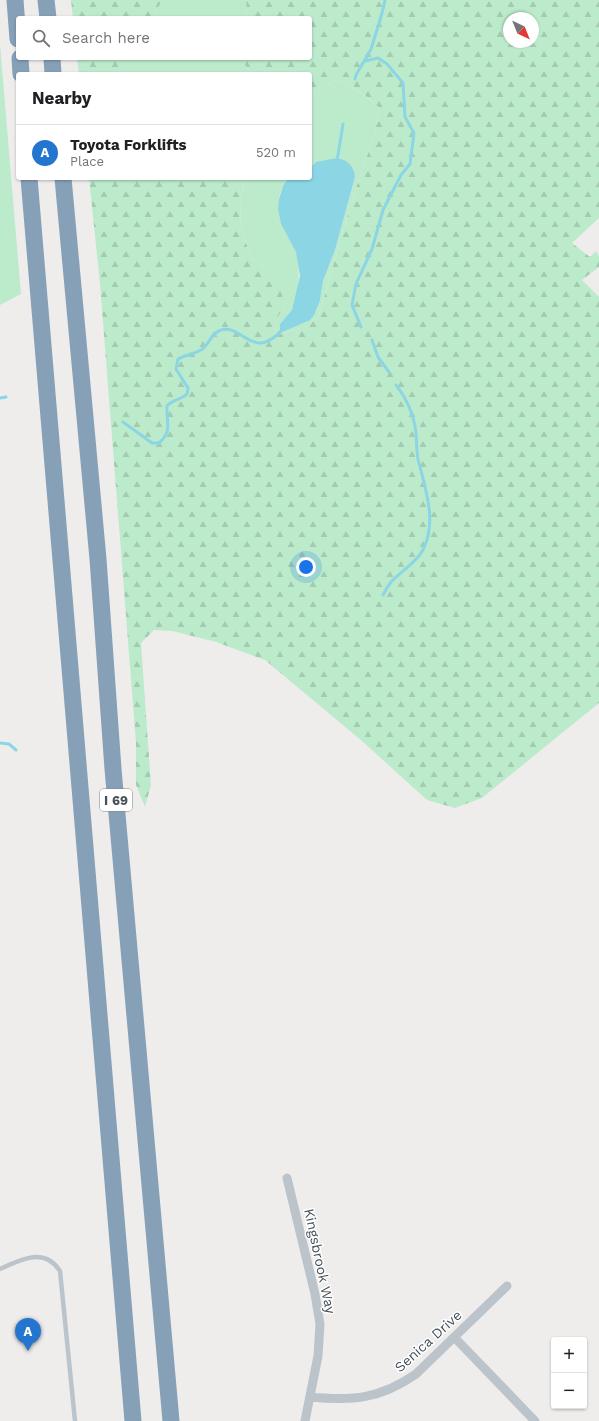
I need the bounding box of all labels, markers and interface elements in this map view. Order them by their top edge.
north arrow [503,12,539,48]
search box [16,16,312,60]
icon: search [30,27,52,49]
text: Search here [62,29,150,47]
text: Nearby [32,88,91,108]
text: Toyota Forklifts [70,136,186,154]
text: A [41,145,49,160]
text: 520 m [256,145,296,160]
text: Place [70,154,104,169]
your location [296,557,316,577]
road number: I 69 [100,789,132,811]
street label: Kingsbrook Way [301,1207,339,1316]
street label: Senica Drive [391,1307,465,1375]
pin: A [15,1318,41,1351]
map controls [551,1337,587,1409]
button: + [551,1337,587,1373]
button: − [551,1373,587,1409]

